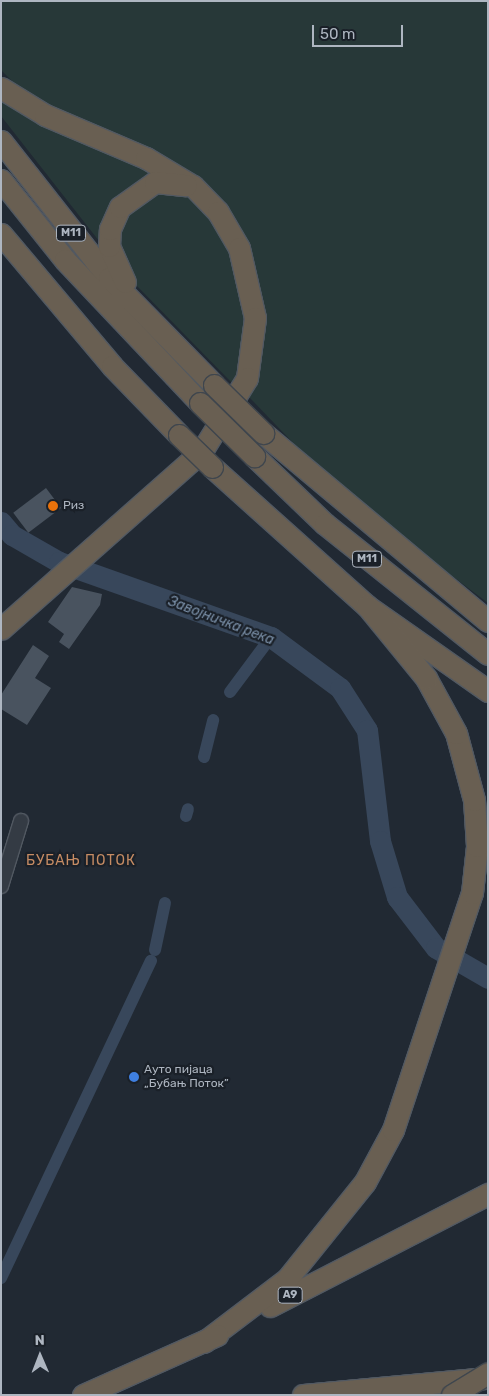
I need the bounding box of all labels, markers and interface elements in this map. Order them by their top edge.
scale bar [314,15,405,47]
text: 50 m [320,25,355,43]
road number: M11 [55,224,87,242]
place label: Риз [63,499,84,513]
marker: Риз [47,500,59,512]
road number: M11 [351,550,383,568]
water label: Завојничка река [166,593,276,649]
district label: БУБАЊ ПОТОК [25,853,137,869]
place label: Ауто пијаца „Бубањ Поток” [144,1063,229,1091]
marker: Ауто пијаца „Бубањ Поток” [128,1071,140,1083]
road number: A9 [278,1286,302,1304]
north arrow [15,1331,65,1381]
text: N [35,1332,45,1349]

